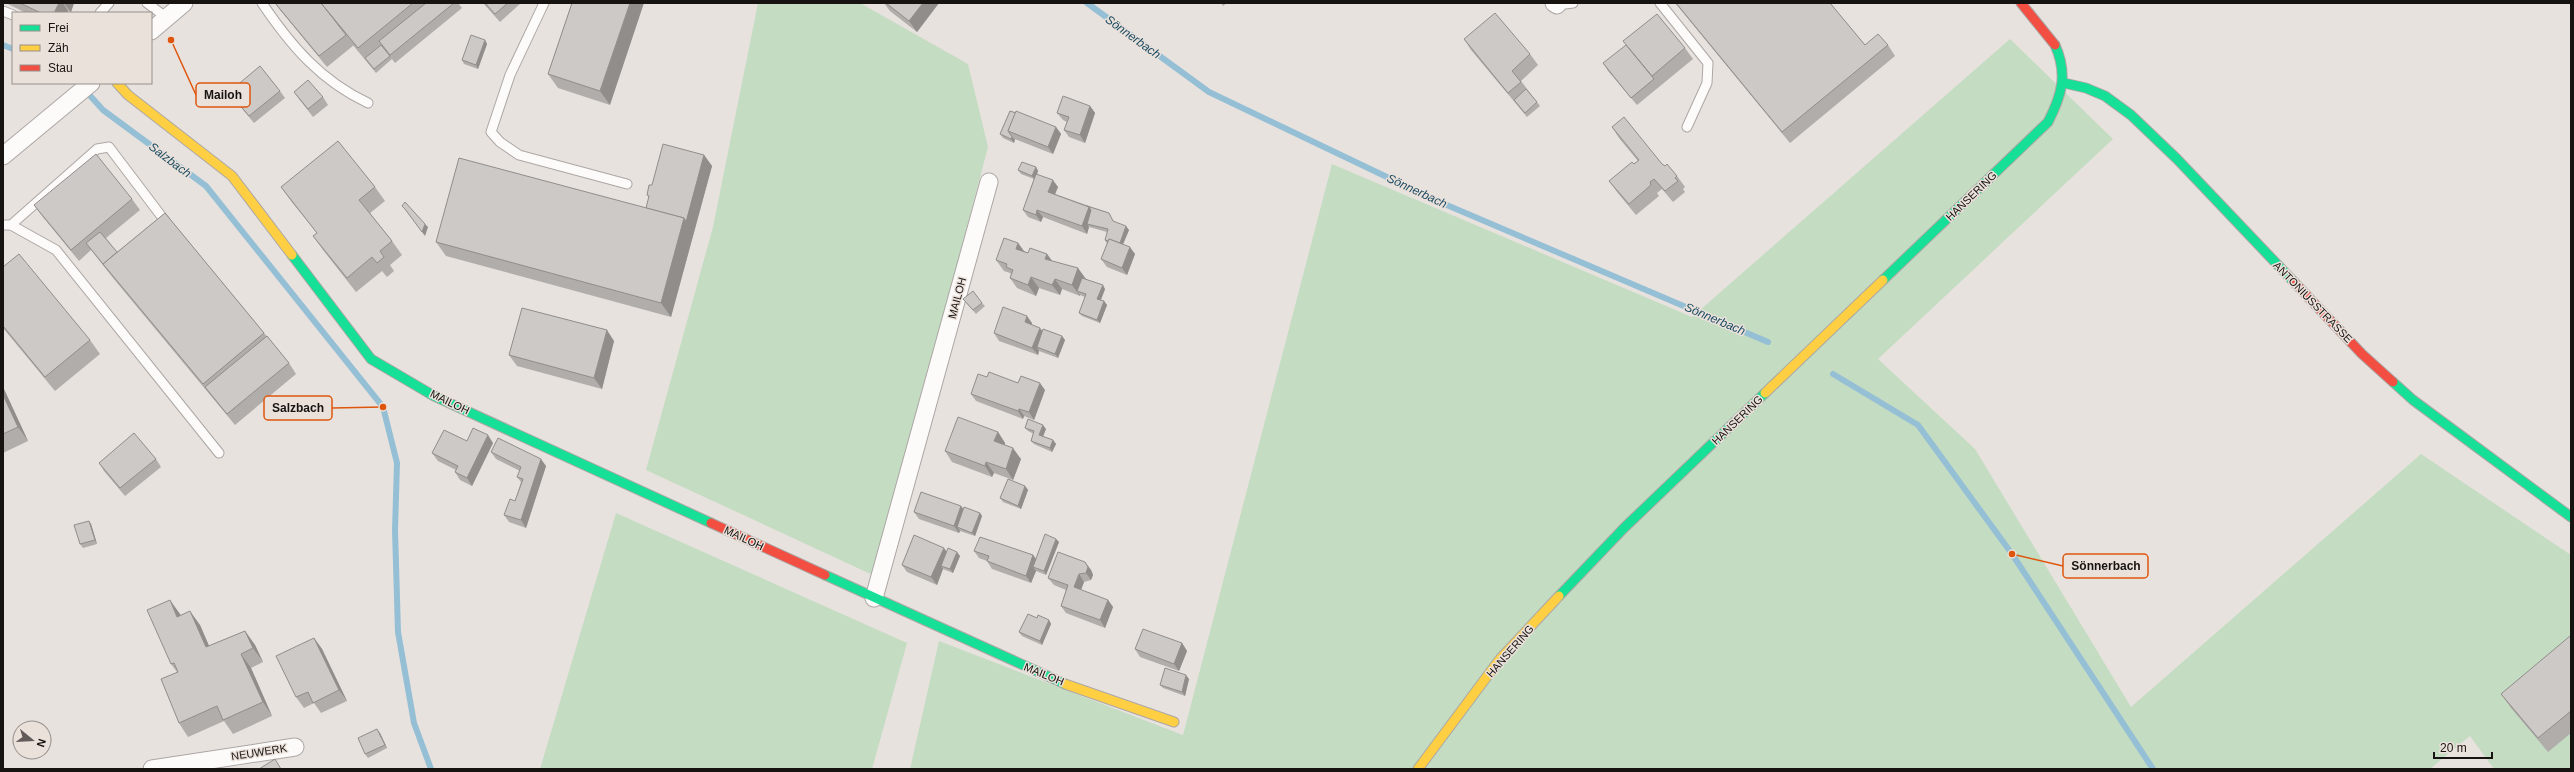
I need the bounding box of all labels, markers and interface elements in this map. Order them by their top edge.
legend [12,12,152,84]
water label: Sönnerbach [1103,12,1164,62]
text: Frei [48,21,69,35]
text: Zäh [48,41,69,55]
text: Stau [48,61,73,75]
callout: Mailoh [196,83,250,107]
text: Mailoh [204,88,242,102]
water label: Salzbach [146,140,194,181]
street label: HANSERING [1943,169,1999,223]
water label: Sönnerbach [1385,171,1450,211]
street label: ANTONIUSSTRASSE [2271,259,2355,345]
street label: MAILOH [946,276,968,320]
water label: Sönnerbach [1682,300,1748,338]
street label: MAILOH [428,387,472,417]
street label: HANSERING [1709,393,1765,447]
callout: Salzbach [264,396,332,420]
text: Salzbach [272,401,324,415]
street label: MAILOH [722,524,766,552]
callout: Sönnerbach [2063,554,2148,578]
text: Sönnerbach [2071,559,2141,573]
street label: HANSERING [1484,622,1536,680]
street label: MAILOH [1022,661,1066,687]
north arrow [12,720,52,760]
scale bar [2434,734,2492,760]
text: N [35,737,48,749]
text: 20 m [2440,741,2467,755]
street label: NEUWERK [230,742,288,762]

